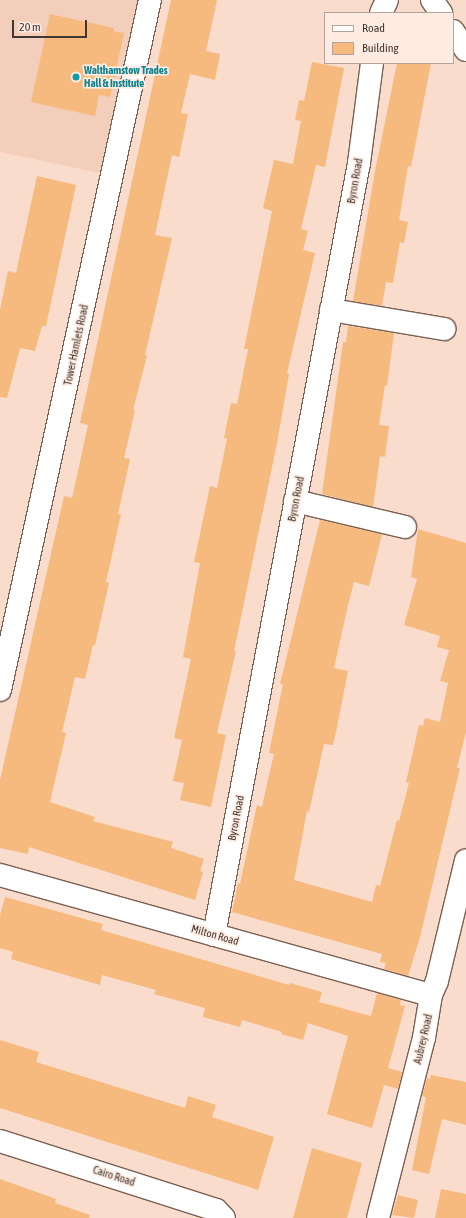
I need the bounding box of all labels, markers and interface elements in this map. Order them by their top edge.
scale bar [14,12,89,38]
legend [324,12,454,64]
text: 20 m [19,20,41,34]
text: Road [362,21,385,35]
text: Building [362,41,399,55]
place label: Walthamstow Trades Hall & Institute [84,64,168,90]
marker: Walthamstow Trades Hall & Institute [71,72,81,82]
street label: Byron Road [345,157,365,205]
street label: Tower Hamlets Road [61,303,91,387]
street label: Byron Road [285,475,307,523]
street label: Byron Road [225,794,247,842]
street label: Milton Road [190,922,240,948]
street label: Aubrey Road [411,1013,435,1065]
street label: Cairo Road [91,1163,137,1189]

